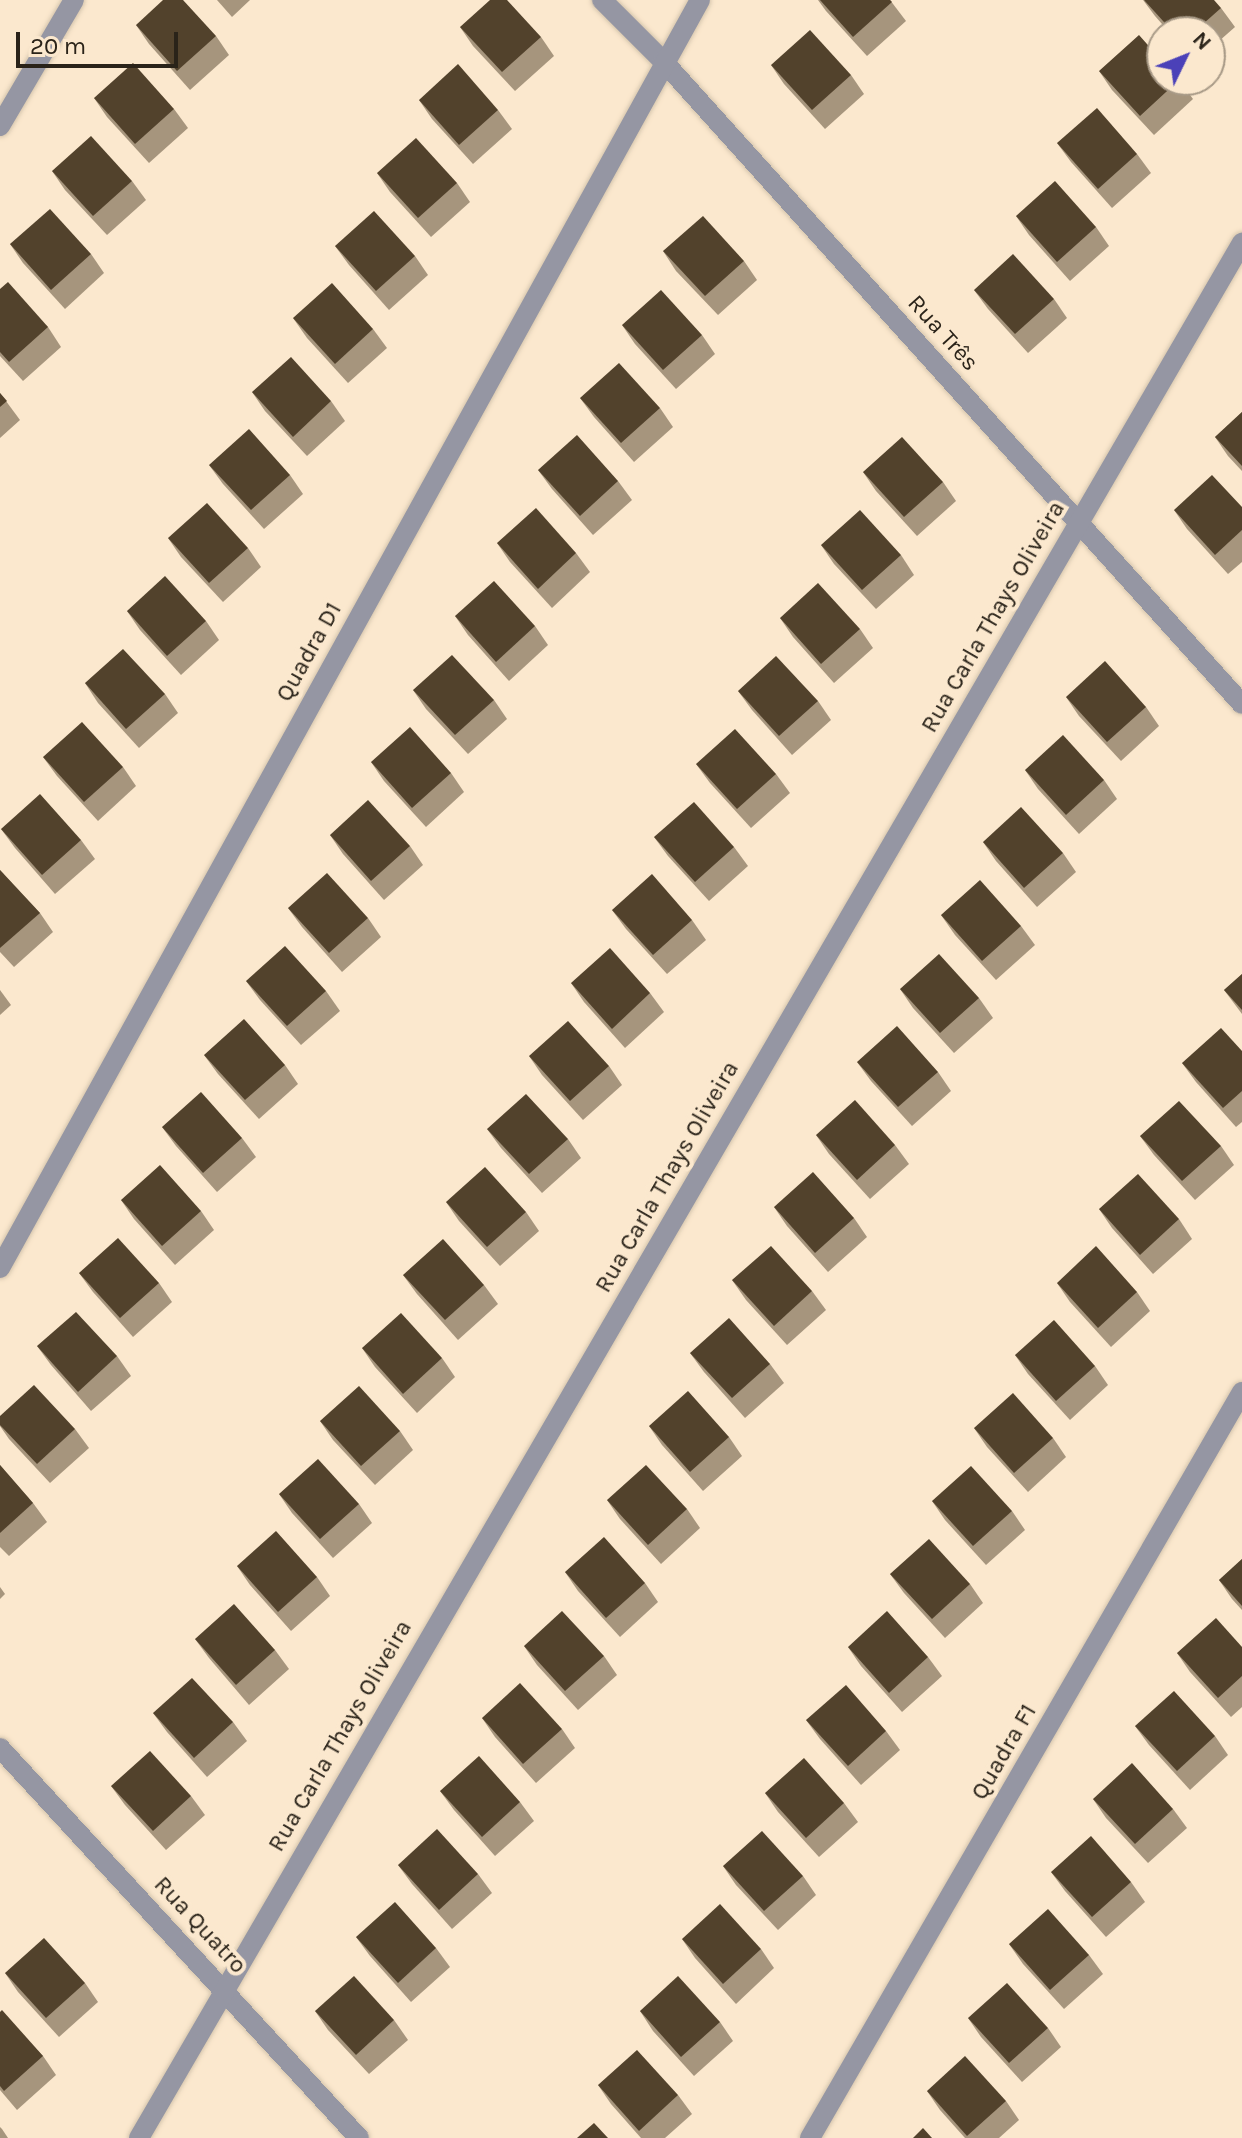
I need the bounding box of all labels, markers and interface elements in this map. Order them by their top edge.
scale bar [20,16,182,66]
north arrow [1146,16,1226,96]
text: N [1187,26,1217,56]
text: 20 m [30,32,86,60]
street label: Rua Três [902,289,984,377]
street label: Rua Carla Thays Oliveira [915,496,1071,738]
street label: Quadra D1 [270,597,348,707]
street label: Rua Carla Thays Oliveira [589,1056,745,1298]
street label: Rua Carla Thays Oliveira [262,1615,418,1857]
street label: Quadra F1 [965,1699,1043,1805]
street label: Rua Quatro [148,1870,252,1980]

